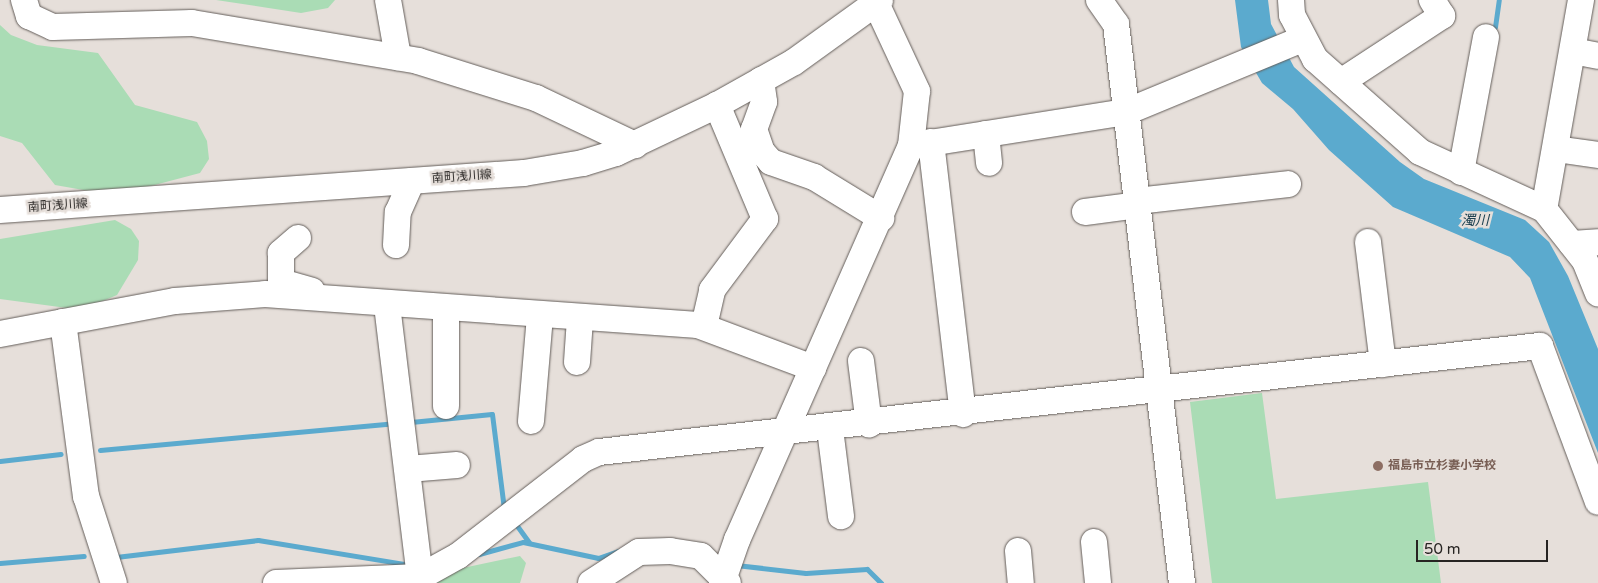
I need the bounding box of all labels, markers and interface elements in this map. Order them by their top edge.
street label: 南町浅川線 [432,168,492,186]
street label: 南町浅川線 [28,197,88,215]
water label: 濁川 [1461,213,1489,229]
place label: 福島市立杉妻小学校 [1388,459,1496,473]
marker: 福島市立杉妻小学校 [1372,460,1384,472]
scale bar [1418,530,1550,562]
text: 50 m [1424,540,1461,558]

